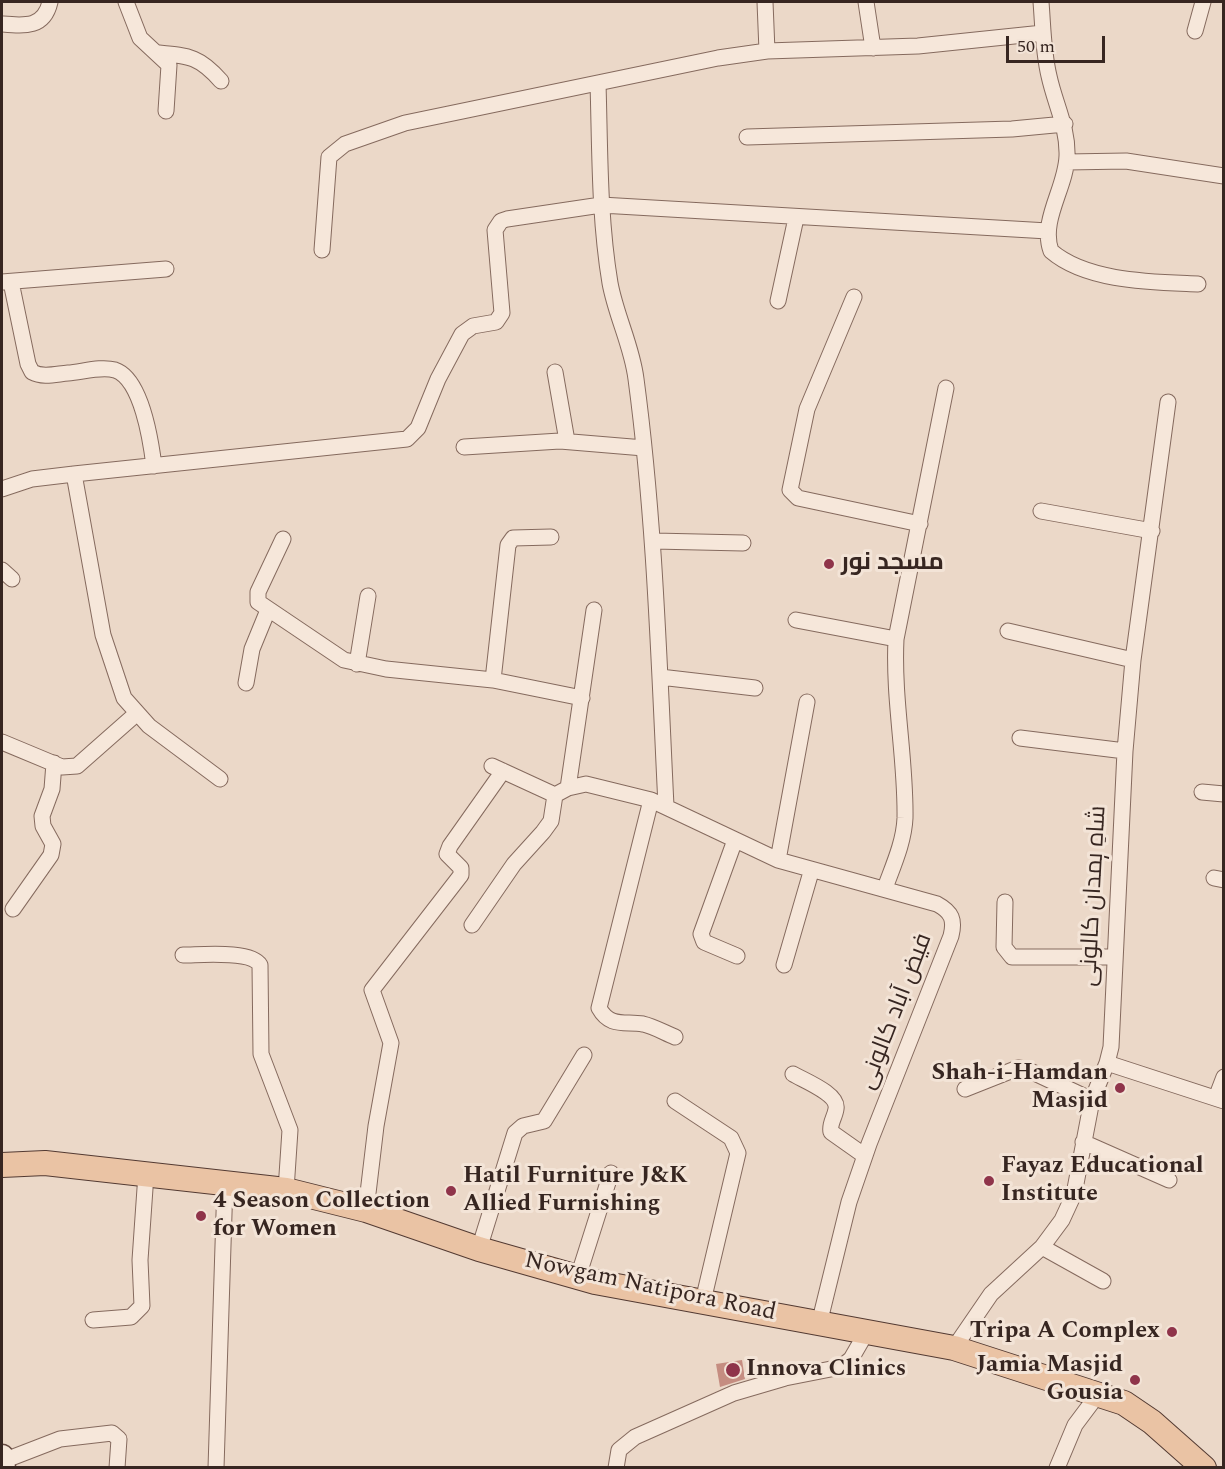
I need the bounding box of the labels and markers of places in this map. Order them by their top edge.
place label: مسجد نور [841,550,944,578]
marker: مسجد نور [822,557,836,571]
place label: Shah-i-Hamdan Masjid [931,1060,1108,1116]
marker: Shah-i-Hamdan Masjid [1113,1081,1127,1095]
place label: Fayaz Educational Institute [1001,1153,1204,1209]
place label: Hatil Furniture J&K Allied Furnishing [463,1163,688,1219]
marker: Fayaz Educational Institute [982,1174,996,1188]
marker: Hatil Furniture J&K Allied Furnishing [444,1184,458,1198]
place label: 4 Season Collection for Women [213,1188,430,1244]
marker: 4 Season Collection for Women [194,1209,208,1223]
place label: Tripa A Complex [970,1318,1160,1346]
marker: Tripa A Complex [1165,1325,1179,1339]
place label: Jamia Masjid Gousia [976,1352,1123,1408]
place label: Innova Clinics [746,1356,906,1384]
marker: Innova Clinics [724,1361,742,1379]
marker: Jamia Masjid Gousia [1128,1373,1142,1387]

